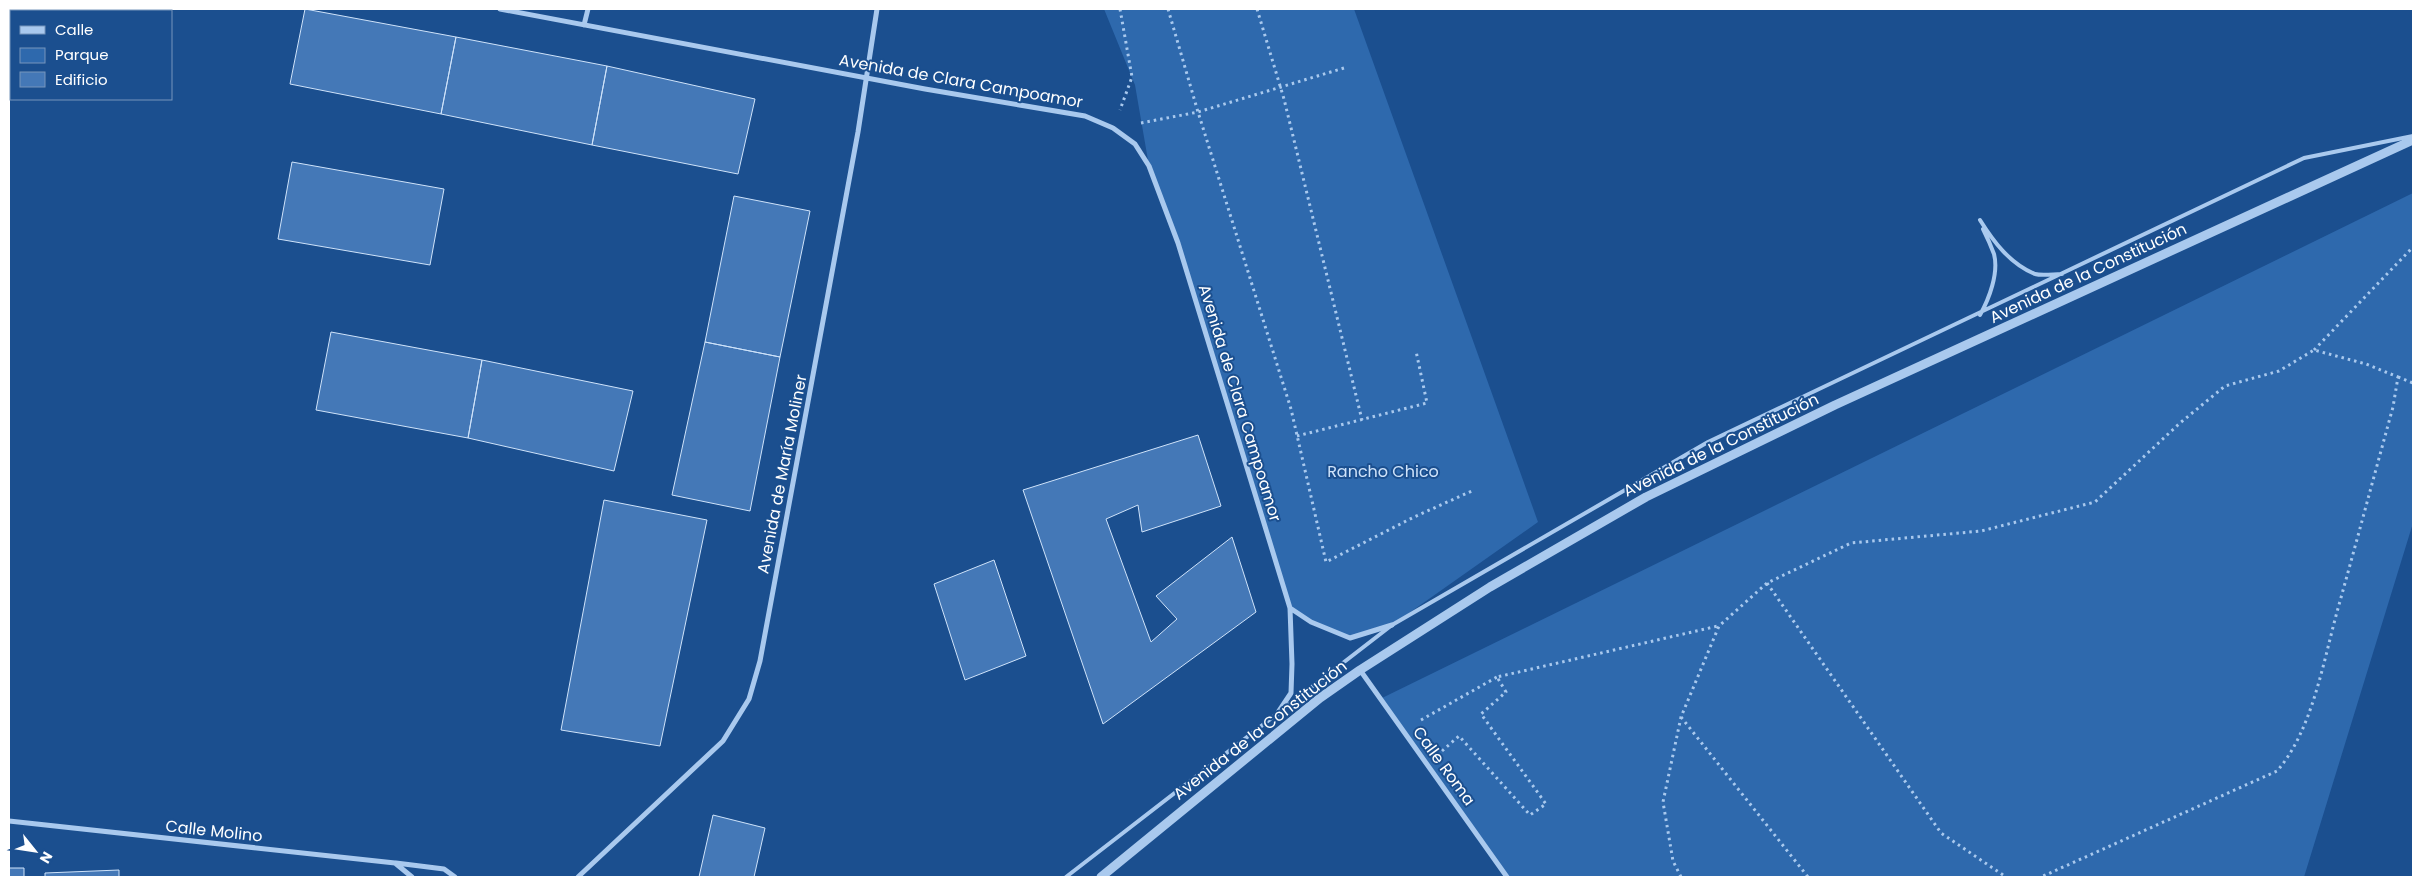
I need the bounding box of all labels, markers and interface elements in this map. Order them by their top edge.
legend [10,10,172,100]
text: Calle [55,19,93,40]
text: Parque [55,44,108,65]
street label: Avenida de Clara Campoamor [837,48,1085,114]
text: Edificio [55,69,108,90]
street label: Avenida de la Constitución [1986,217,2190,329]
street label: Avenida de Clara Campoamor [1193,281,1287,525]
street label: Avenida de María Moliner [751,372,813,576]
street label: Avenida de la Constitución [1619,388,1823,502]
park label: Rancho Chico [1327,460,1439,483]
street label: Avenida de la Constitución [1168,655,1352,805]
street label: Calle Roma [1408,722,1480,810]
street label: Calle Molino [164,814,264,848]
north arrow [10,826,60,876]
text: N [35,848,58,867]

